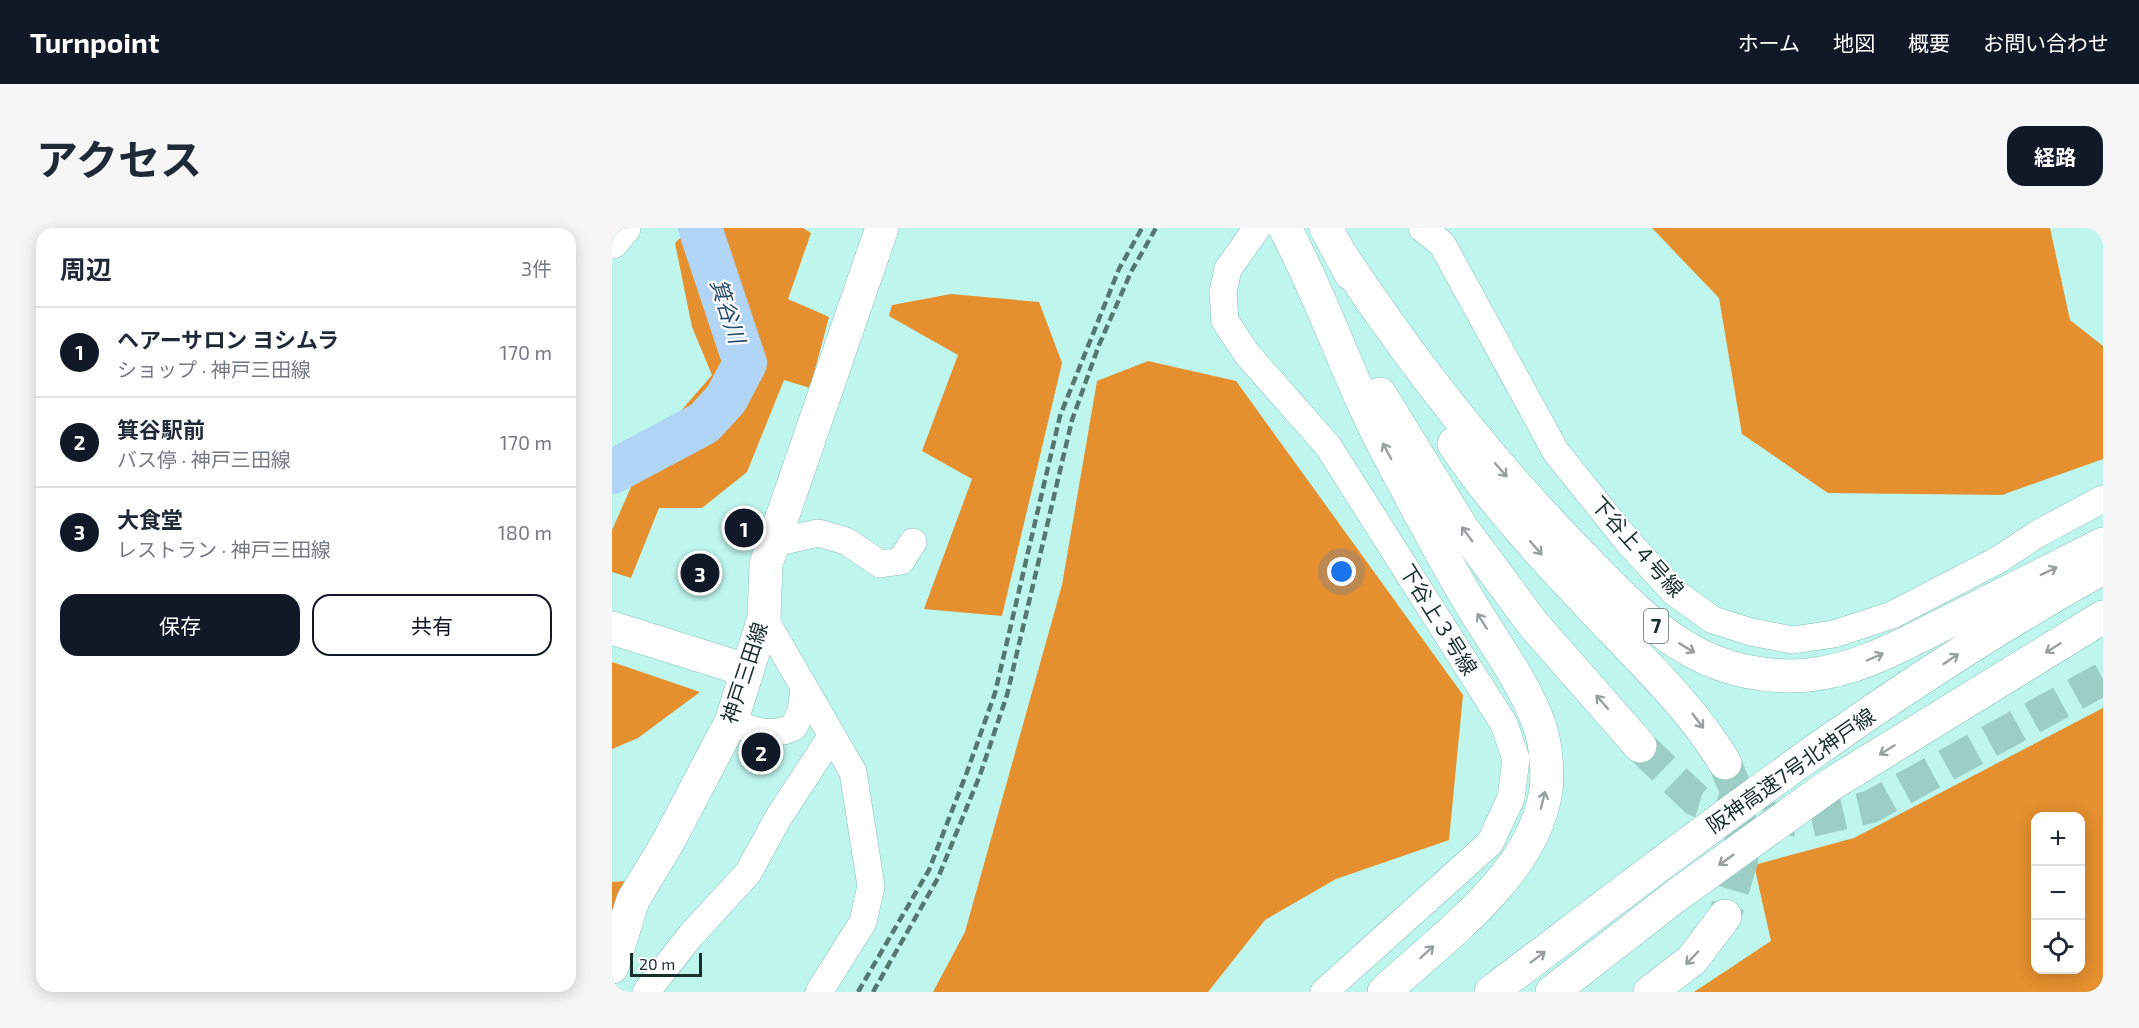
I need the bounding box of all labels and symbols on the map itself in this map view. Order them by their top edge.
water label: 箕谷川 [706,275,752,348]
one-way arrow [1381,443,1392,461]
one-way arrow [1495,462,1508,478]
street label: 下谷上４号線 [1587,491,1690,601]
pin: 1 [724,506,764,550]
one-way arrow [1460,526,1473,542]
one-way arrow [1529,540,1543,555]
pin: 3 [680,550,719,596]
your location [1327,557,1356,586]
street label: 下谷上３号線 [1395,559,1483,679]
one-way arrow [2040,565,2058,576]
road number: 7 [1644,609,1668,643]
one-way arrow [1475,613,1487,630]
street label: 神戸三田線 [715,619,772,726]
one-way arrow [1678,642,1695,654]
one-way arrow [2045,642,2062,654]
one-way arrow [1865,651,1883,662]
one-way arrow [1943,653,1959,665]
one-way arrow [1595,694,1608,710]
street label: 阪神高速7号北神戸線 [1701,702,1879,837]
one-way arrow [1691,712,1704,728]
pin: 2 [742,730,780,774]
one-way arrow [1879,744,1896,756]
one-way arrow [1537,791,1549,810]
one-way arrow [1719,853,1735,866]
one-way arrow [1420,945,1435,959]
scale bar [630,950,702,978]
one-way arrow [1529,950,1545,963]
one-way arrow [1685,950,1699,965]

